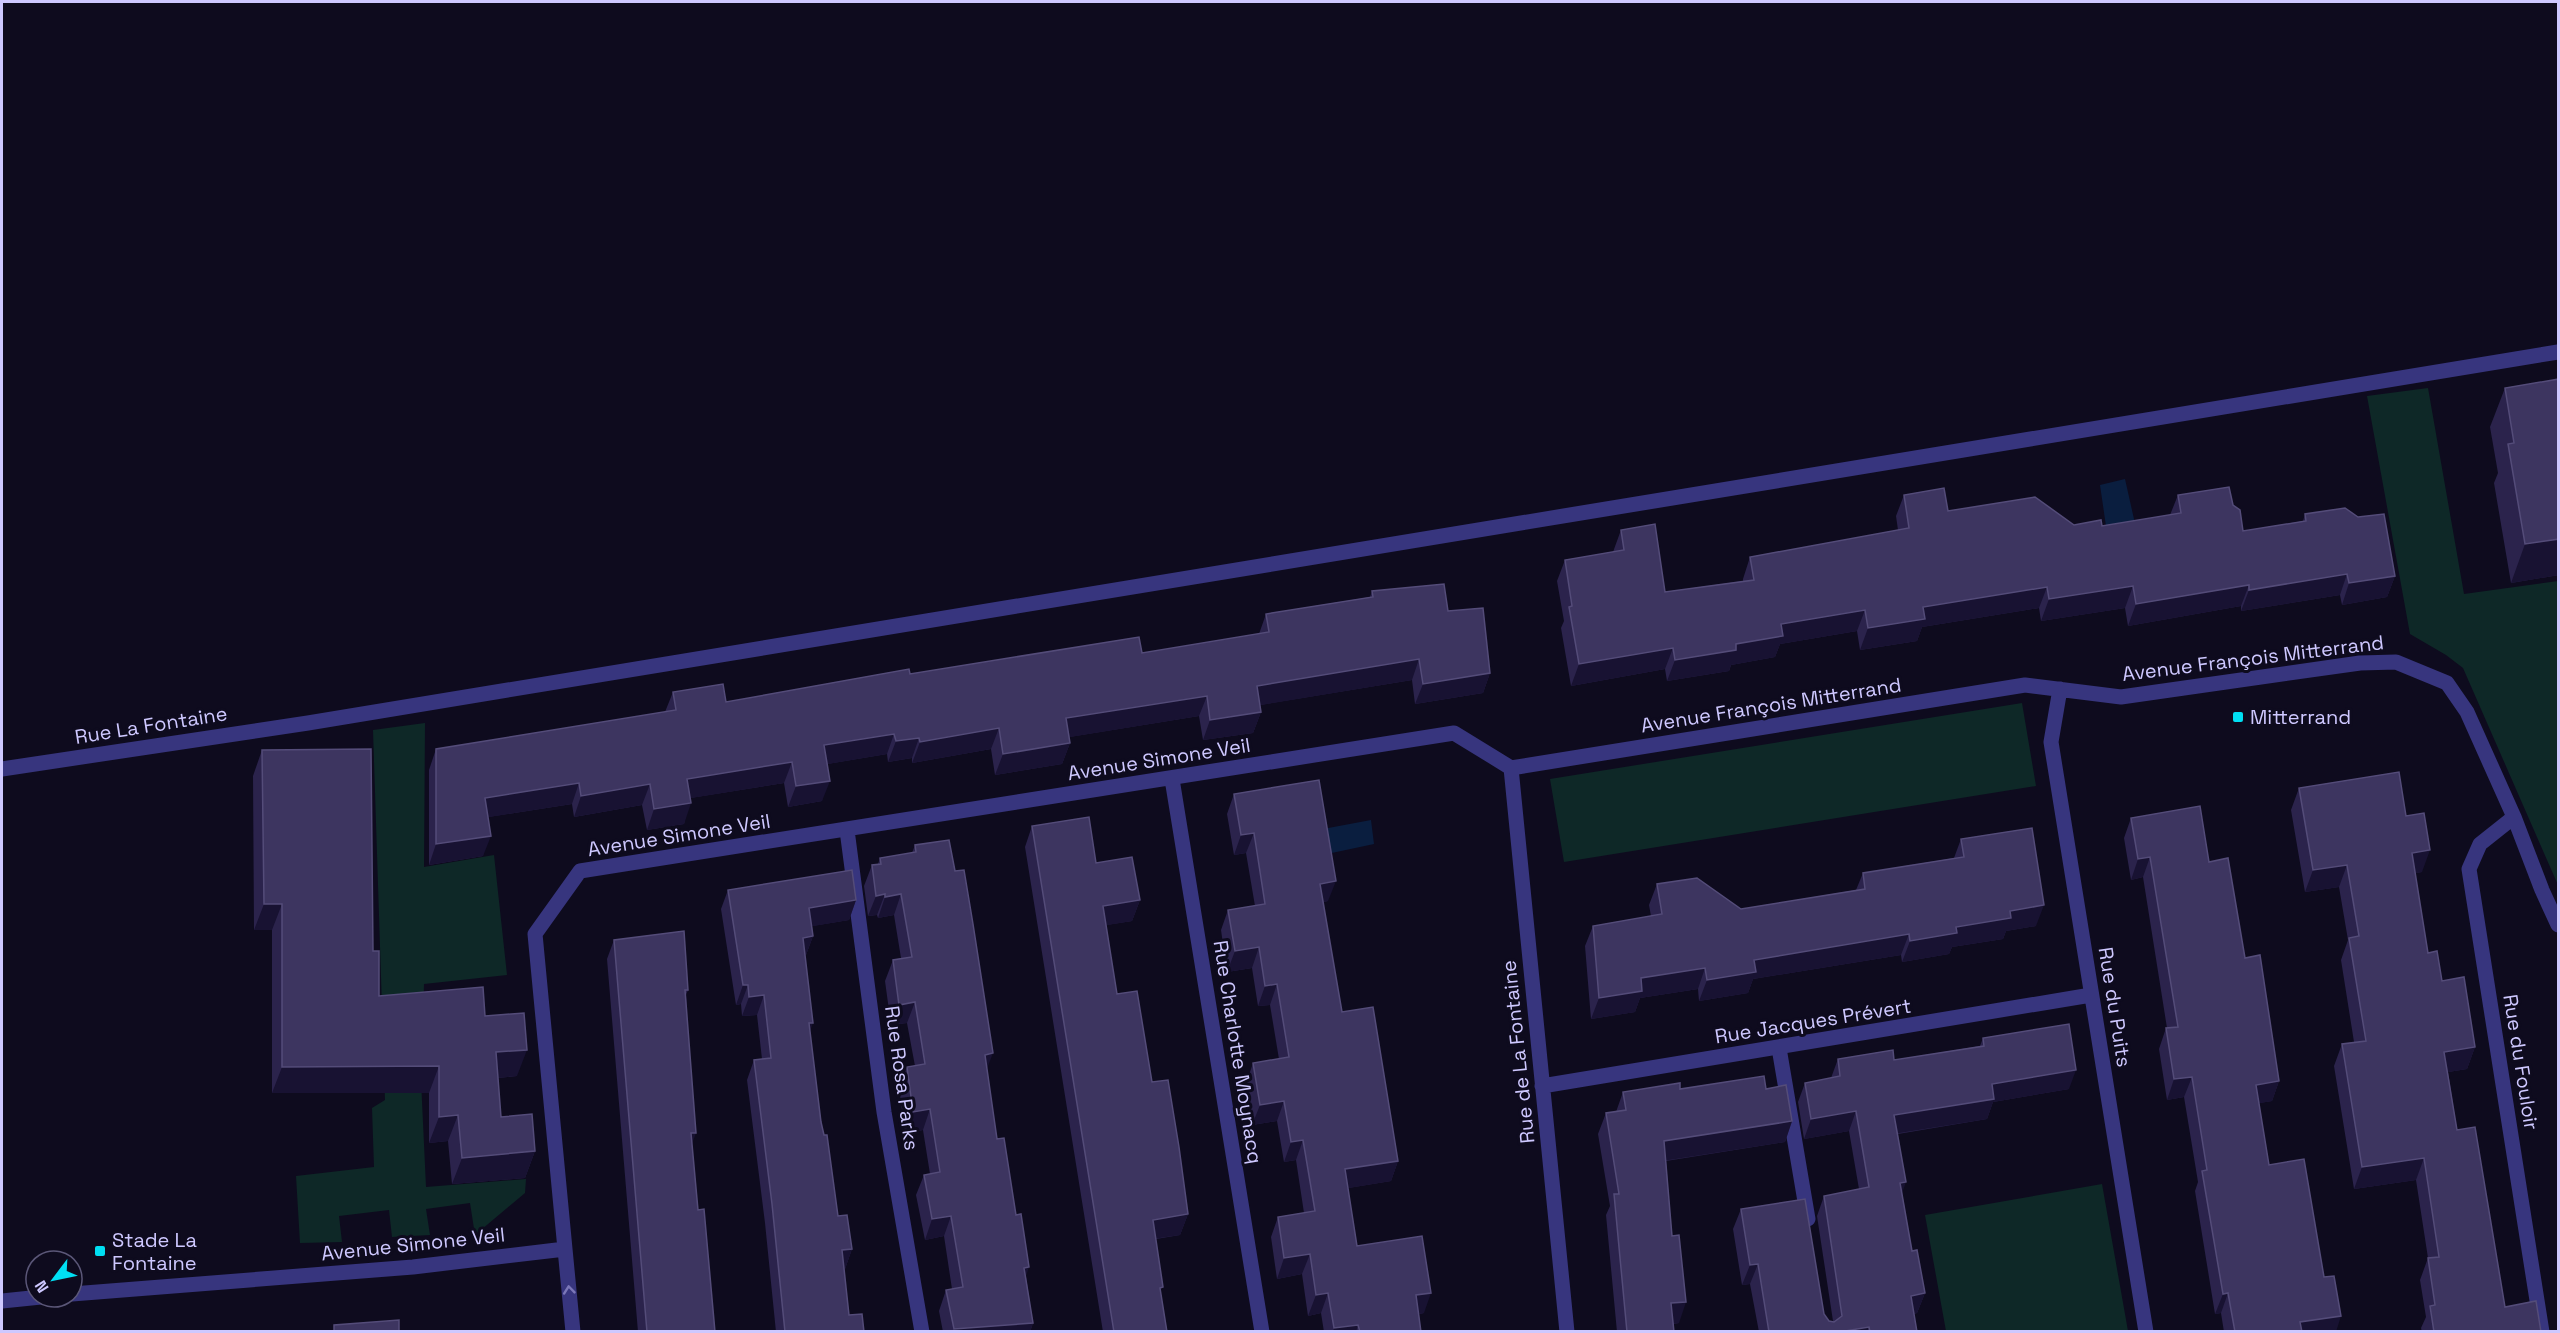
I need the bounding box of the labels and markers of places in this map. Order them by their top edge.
place label: Mitterrand [2250,704,2351,730]
marker: Mitterrand [2231,710,2245,724]
place label: Stade La Fontaine [112,1227,197,1276]
marker: Stade La Fontaine [93,1244,107,1258]

